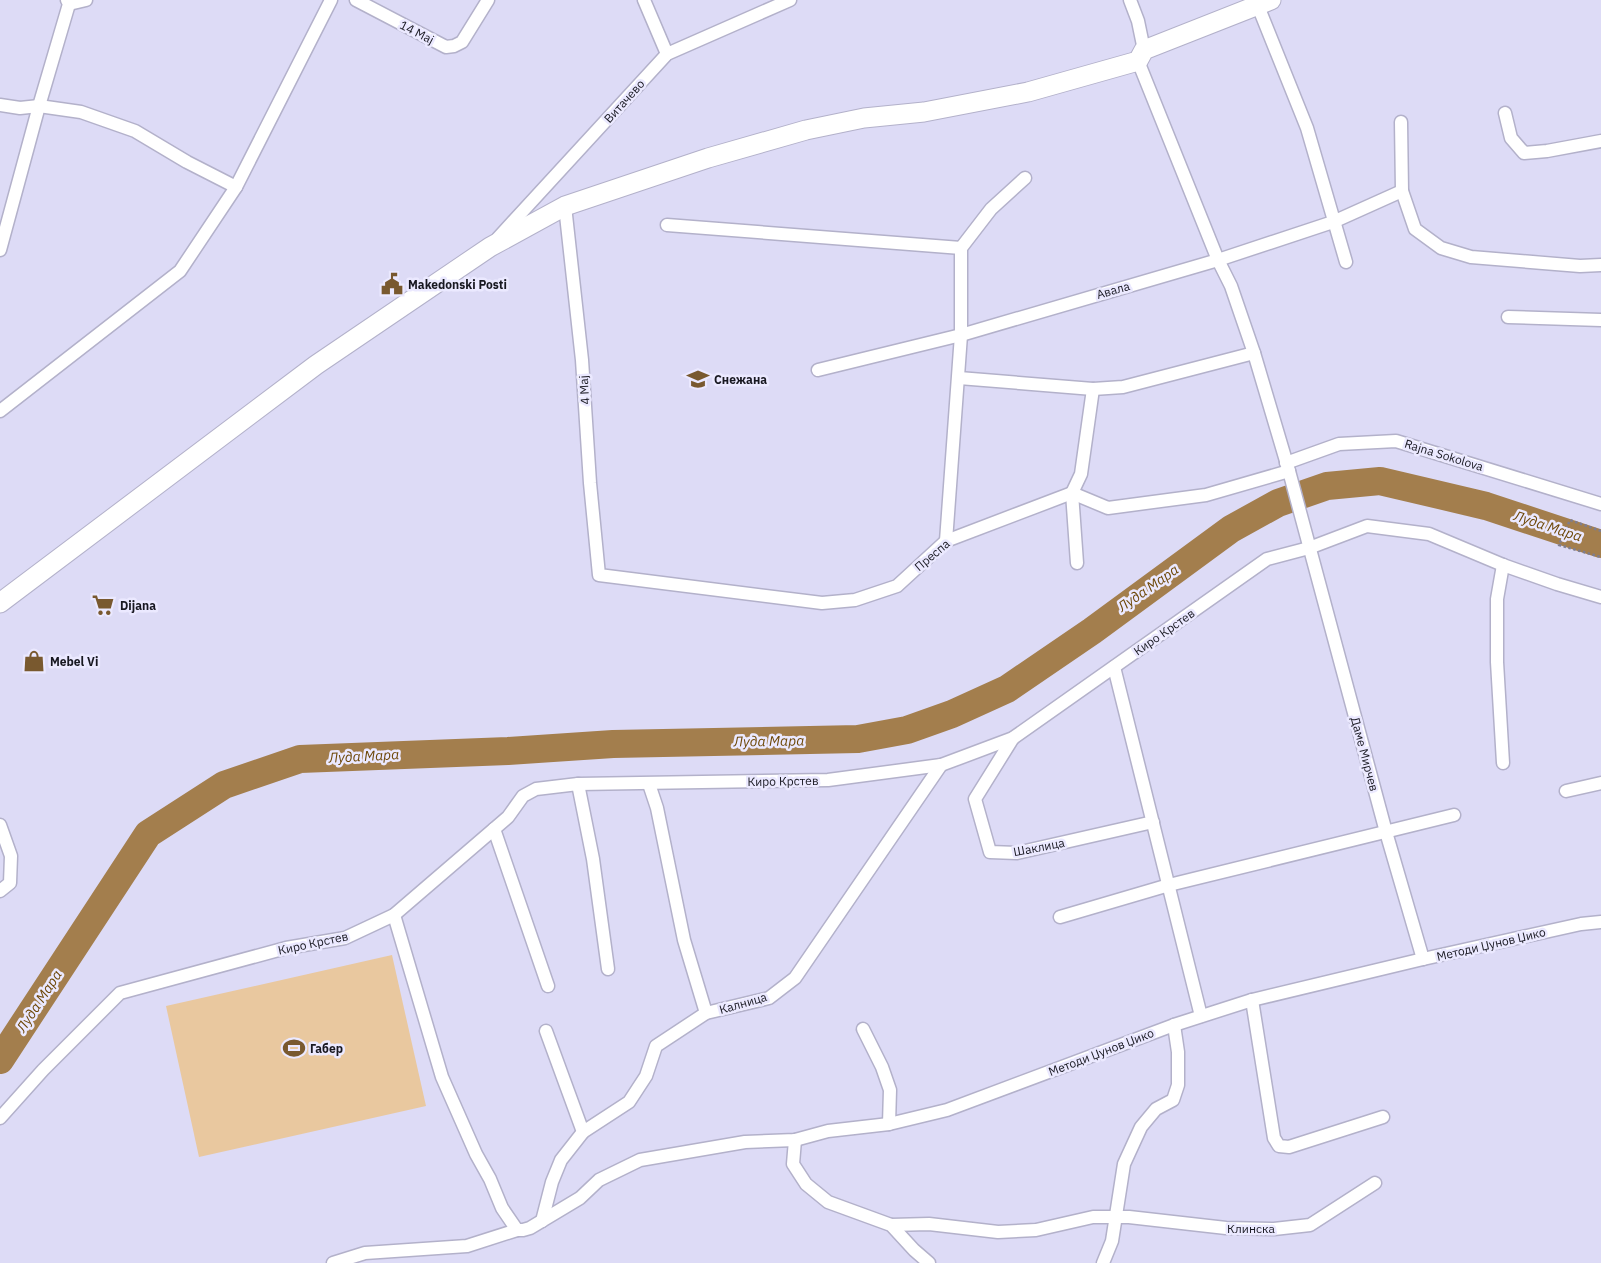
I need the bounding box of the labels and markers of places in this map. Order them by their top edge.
public building icon: Makedonski Posti [379,271,405,297]
place label: Makedonski Posti [408,277,507,292]
school or university icon: Снежана [685,366,711,392]
place label: Снежана [714,372,767,387]
supermarket icon: Dijana [90,592,116,618]
place label: Dijana [120,598,156,613]
shop icon: Mebel Vi [21,648,47,674]
place label: Mebel Vi [50,654,98,669]
sports icon: Габер [281,1035,307,1061]
place label: Габер [310,1041,343,1056]

